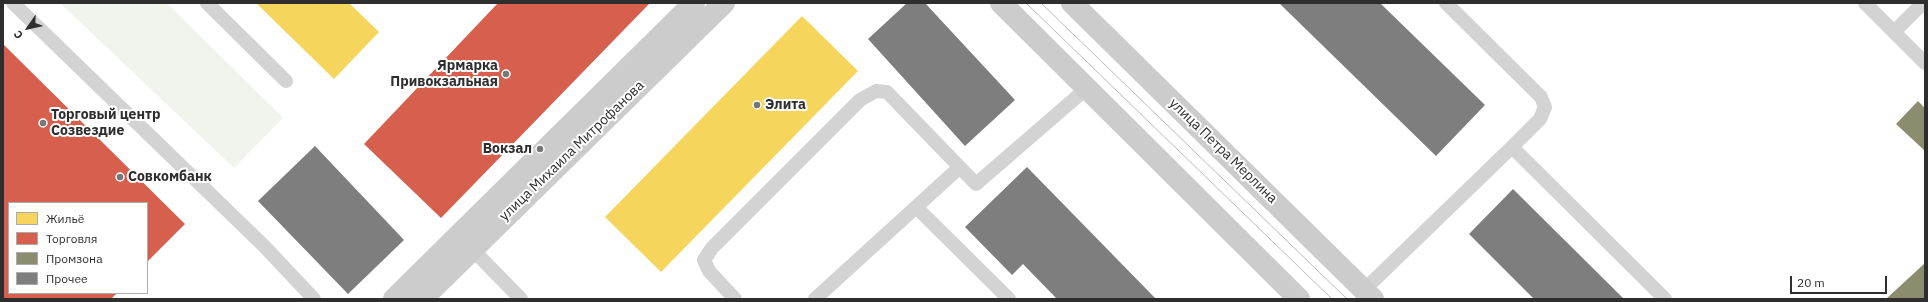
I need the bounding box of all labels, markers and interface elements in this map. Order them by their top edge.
north arrow [8,8,48,48]
text: С [10,28,26,42]
place label: Ярмарка Привокзальная [390,58,498,90]
marker: Ярмарка Привокзальная [501,69,511,79]
street label: улица Михаила Митрофанова [496,77,648,225]
street label: улица Петра Мерлина [1165,95,1281,207]
place label: Элита [765,97,806,113]
marker: Элита [752,100,762,110]
place label: Торговый центр Созвездие [51,107,160,140]
marker: Торговый центр Созвездие [38,118,48,128]
place label: Вокзал [483,141,532,157]
marker: Вокзал [535,144,545,154]
place label: Совкомбанк [128,169,212,185]
marker: Совкомбанк [115,172,125,182]
legend [8,202,148,294]
text: Жильё [46,211,84,226]
text: Торговля [46,231,97,246]
text: Промзона [46,251,103,266]
scale bar [1792,268,1889,294]
text: Прочее [46,271,88,286]
text: 20 m [1797,275,1825,290]

